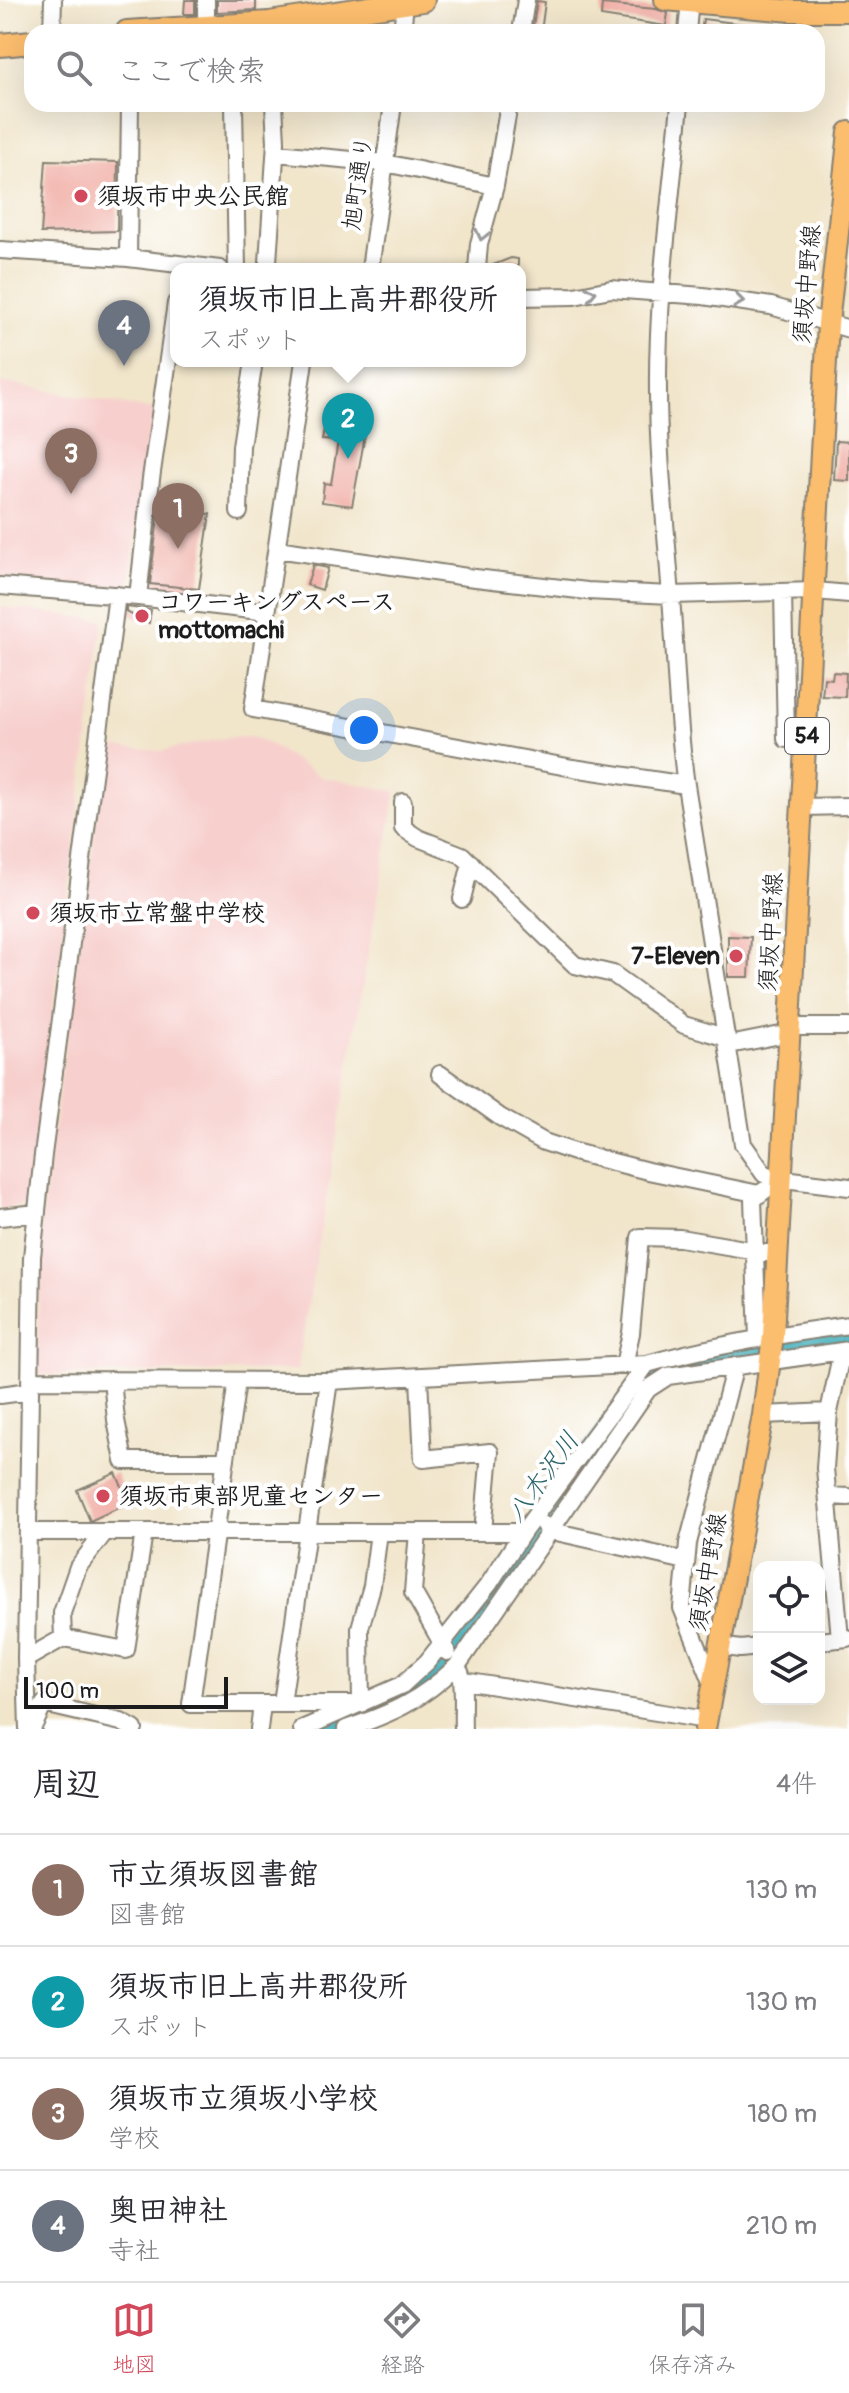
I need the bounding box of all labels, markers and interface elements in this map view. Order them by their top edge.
search box [24,24,825,112]
icon: search [52,46,96,90]
text: ここで検索 [116,53,266,90]
street label: 旭町通り [337,133,379,233]
place label: 須坂市中央公民館 [97,182,289,211]
marker: 須坂市中央公民館 [72,187,90,205]
street label: 須坂中野線 [787,223,827,345]
one-way arrow [474,228,491,242]
popup [170,263,526,367]
text: 須坂市旧上高井郡役所 [198,281,498,318]
one-way arrow [584,285,597,302]
one-way arrow [733,292,746,309]
pin: 4 [98,300,150,366]
text: スポット [198,324,302,356]
pin: 2 [322,393,374,459]
pin: 3 [45,428,97,494]
pin: 1 [152,483,204,549]
place label: コワーキングスペース mottomachi [158,588,395,645]
marker: コワーキングスペース mottomachi [133,607,151,625]
your location [344,710,384,750]
road number: 54 [785,718,829,754]
street label: 須坂中野線 [753,871,789,993]
place label: 須坂市立常盤中学校 [49,899,265,928]
marker: 須坂市立常盤中学校 [24,904,42,922]
place label: 7-Eleven [631,942,720,971]
marker: 7-Eleven [727,947,745,965]
water label: 八木沢川 [499,1426,587,1528]
place label: 須坂市東部児童センター [119,1482,383,1511]
marker: 須坂市東部児童センター [94,1487,112,1505]
street label: 須坂中野線 [683,1510,733,1634]
map controls [753,1561,825,1705]
button: locate [753,1561,825,1633]
button: layers [753,1633,825,1705]
scale bar [24,1673,228,1709]
text: 100 m [36,1677,99,1705]
text: 周辺 [32,1763,100,1806]
text: 4件 [776,1768,817,1800]
text: 市立須坂図書館 [108,1856,318,1893]
text: 1 [53,1874,63,1906]
text: 130 m [746,1874,817,1906]
text: 図書館 [108,1899,186,1931]
text: 須坂市旧上高井郡役所 [108,1968,408,2005]
text: 2 [51,1986,65,2018]
text: 130 m [746,1986,817,2018]
text: スポット [108,2011,212,2043]
text: 須坂市立須坂小学校 [108,2080,378,2117]
text: 3 [51,2098,65,2130]
text: 180 m [747,2098,817,2130]
text: 学校 [108,2123,160,2155]
text: 奥田神社 [108,2192,228,2229]
text: 4 [50,2210,66,2242]
text: 210 m [746,2210,817,2242]
text: 寺社 [108,2235,160,2267]
tab: 地図 [112,2298,156,2379]
tab: 経路 [380,2298,425,2379]
tab: 保存済み [649,2298,737,2379]

